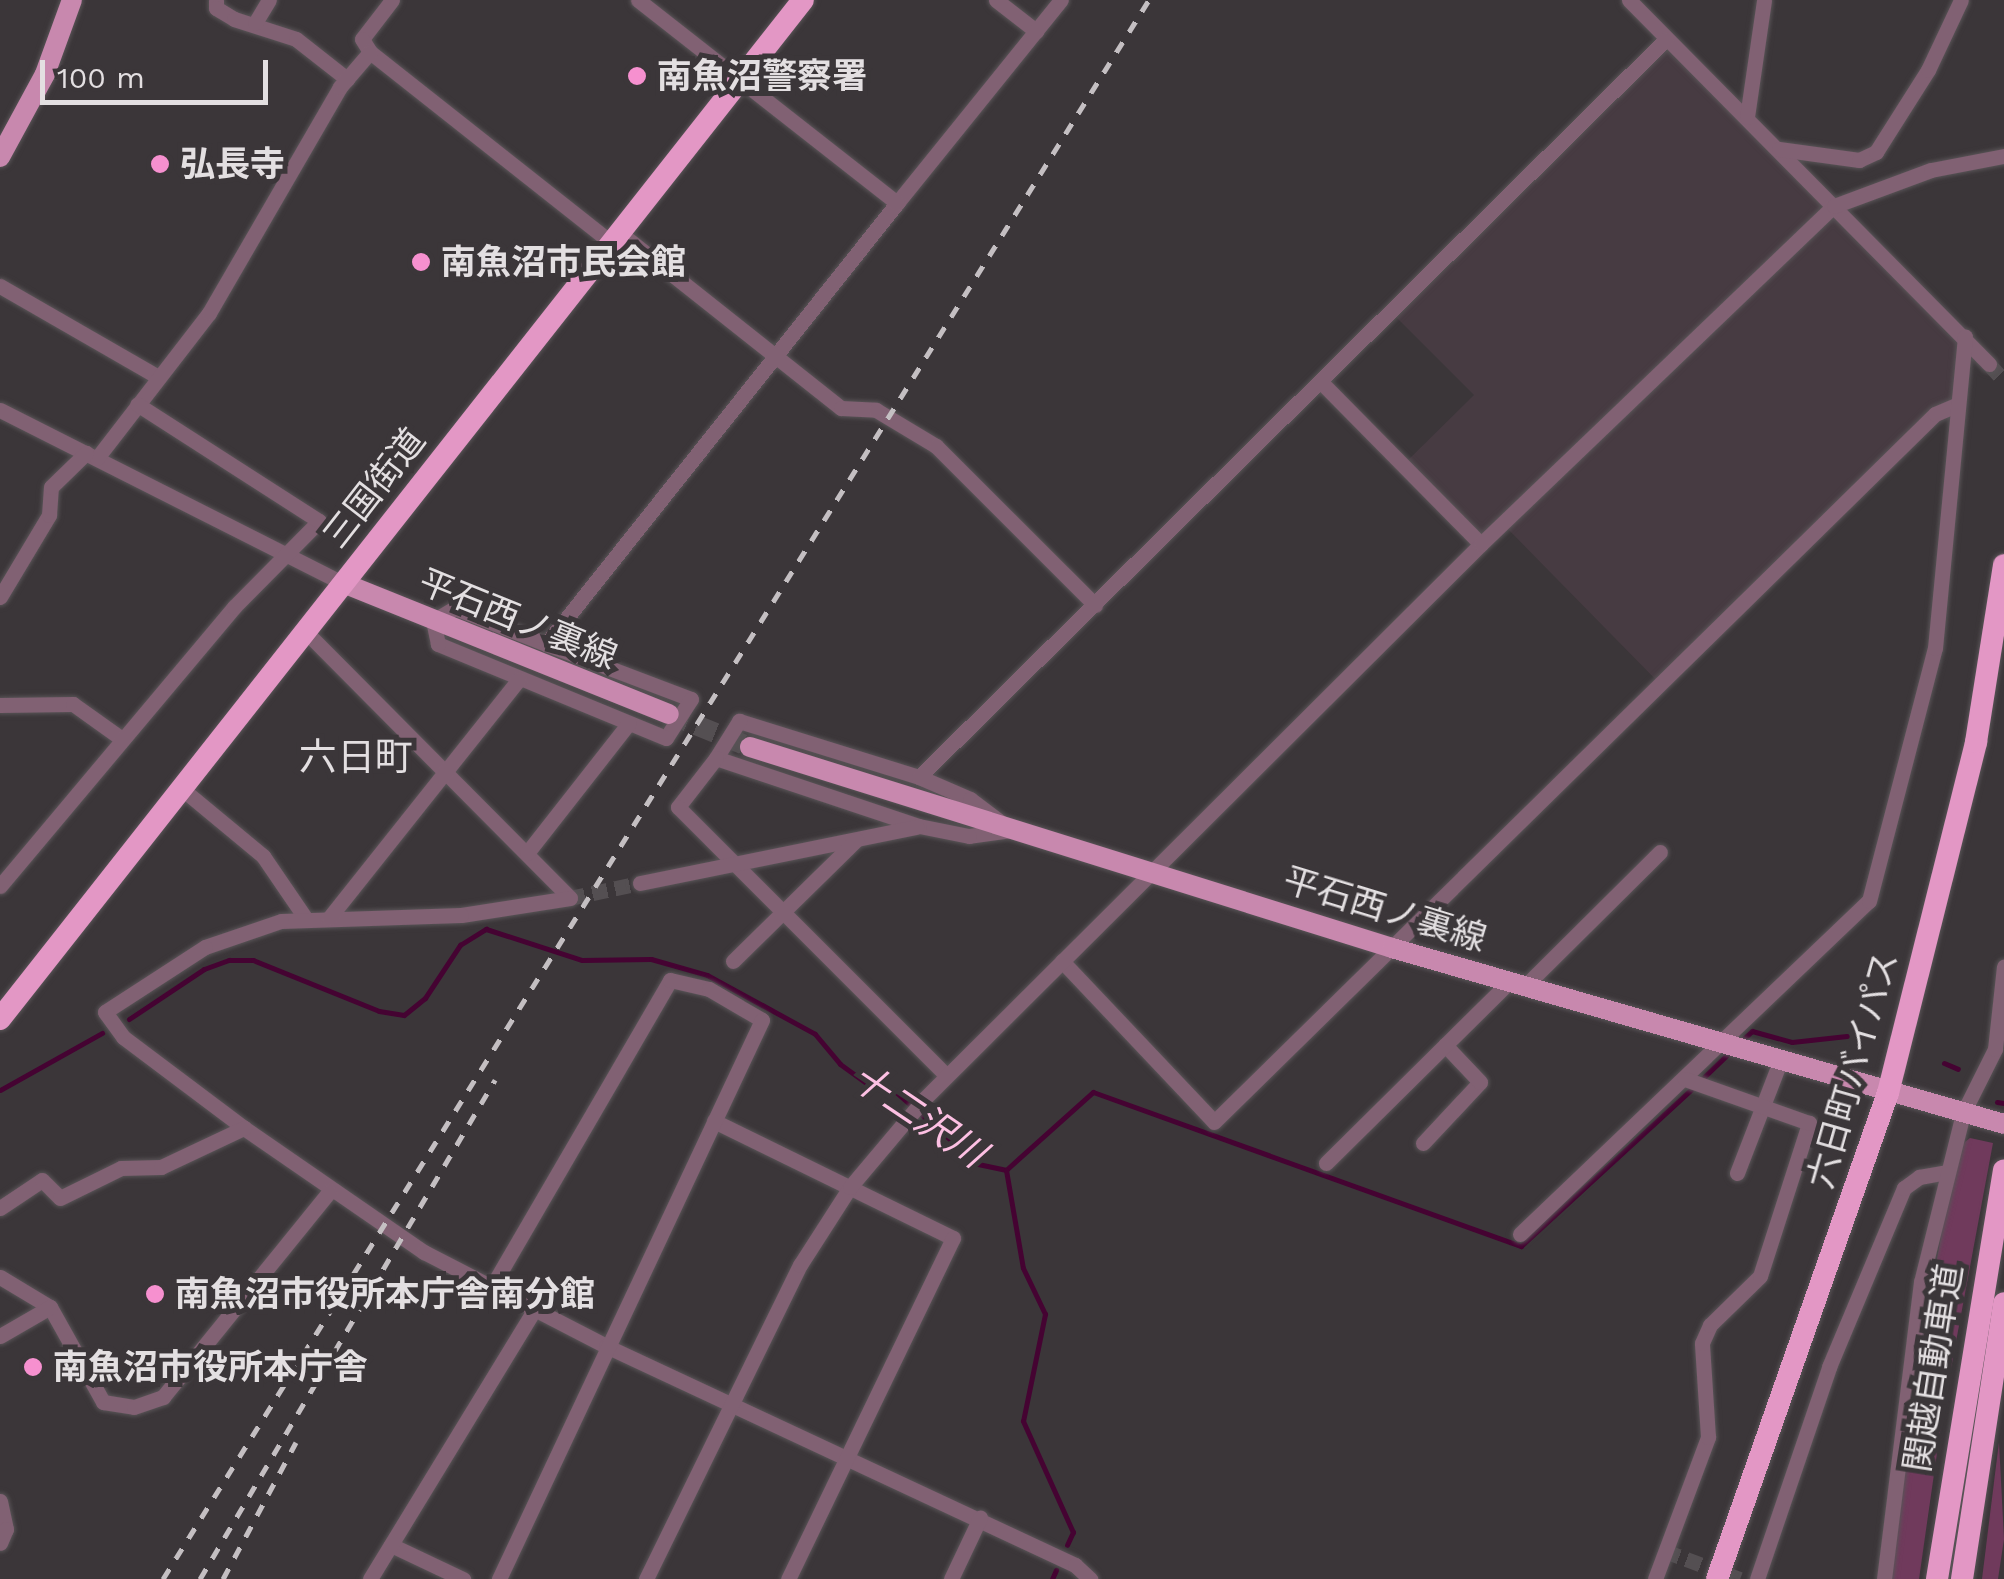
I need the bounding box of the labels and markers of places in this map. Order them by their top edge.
place label: 南魚沼警察署 [657,55,867,97]
marker: 南魚沼警察署 [626,65,648,87]
place label: 弘長寺 [180,143,285,185]
marker: 弘長寺 [149,153,171,175]
place label: 南魚沼市民会館 [441,241,686,283]
marker: 南魚沼市民会館 [410,251,432,273]
place label: 南魚沼市役所本庁舎南分館 [175,1273,595,1315]
marker: 南魚沼市役所本庁舎南分館 [144,1283,166,1305]
place label: 南魚沼市役所本庁舎 [53,1346,368,1388]
marker: 南魚沼市役所本庁舎 [22,1356,44,1378]

